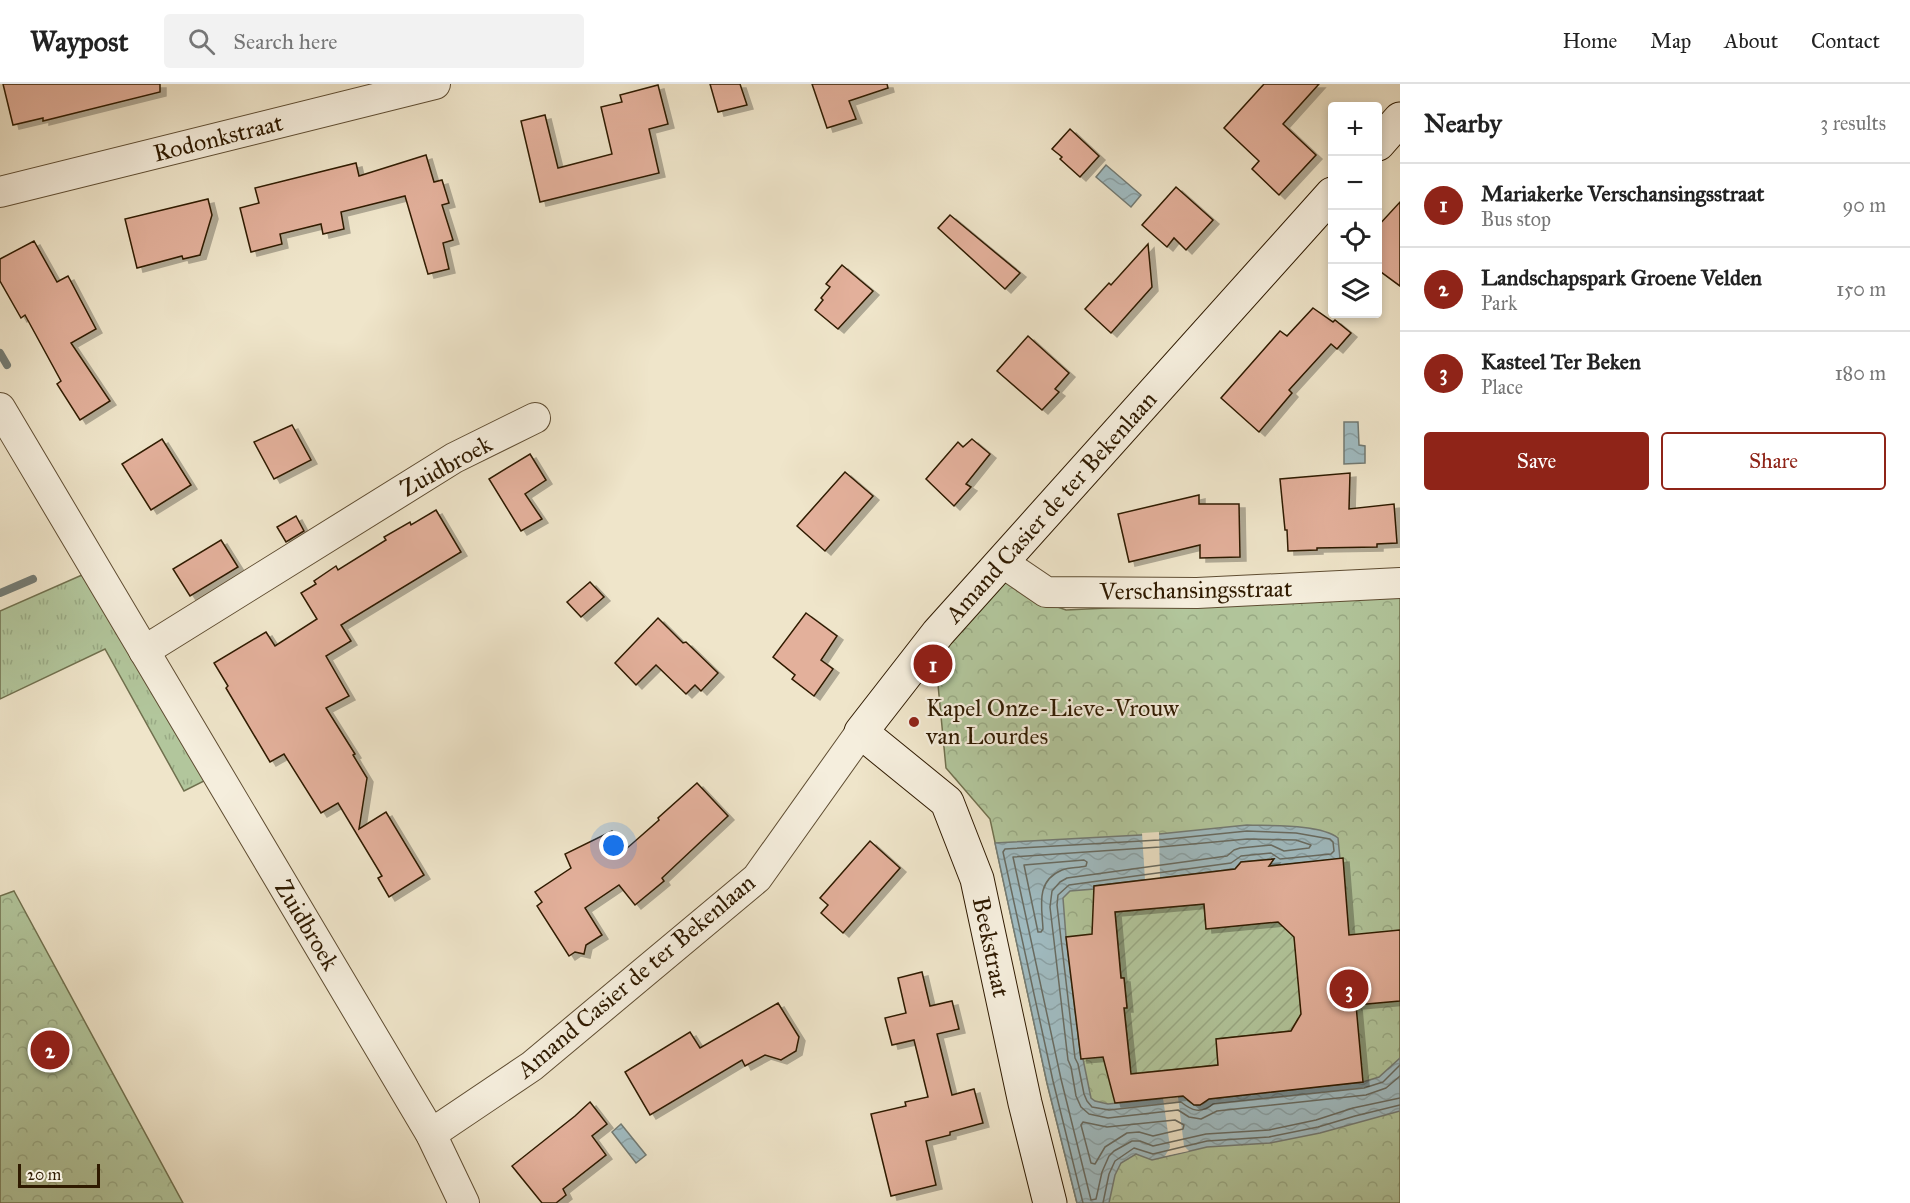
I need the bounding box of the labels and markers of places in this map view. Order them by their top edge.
pin: 1 [914,642,952,686]
place label: Kapel Onze-Lieve-Vrouw van Lourdes [925,693,1180,751]
marker: Kapel Onze-Lieve-Vrouw van Lourdes [907,715,921,729]
pin: 3 [1330,966,1368,1012]
pin: 2 [31,1028,70,1072]

